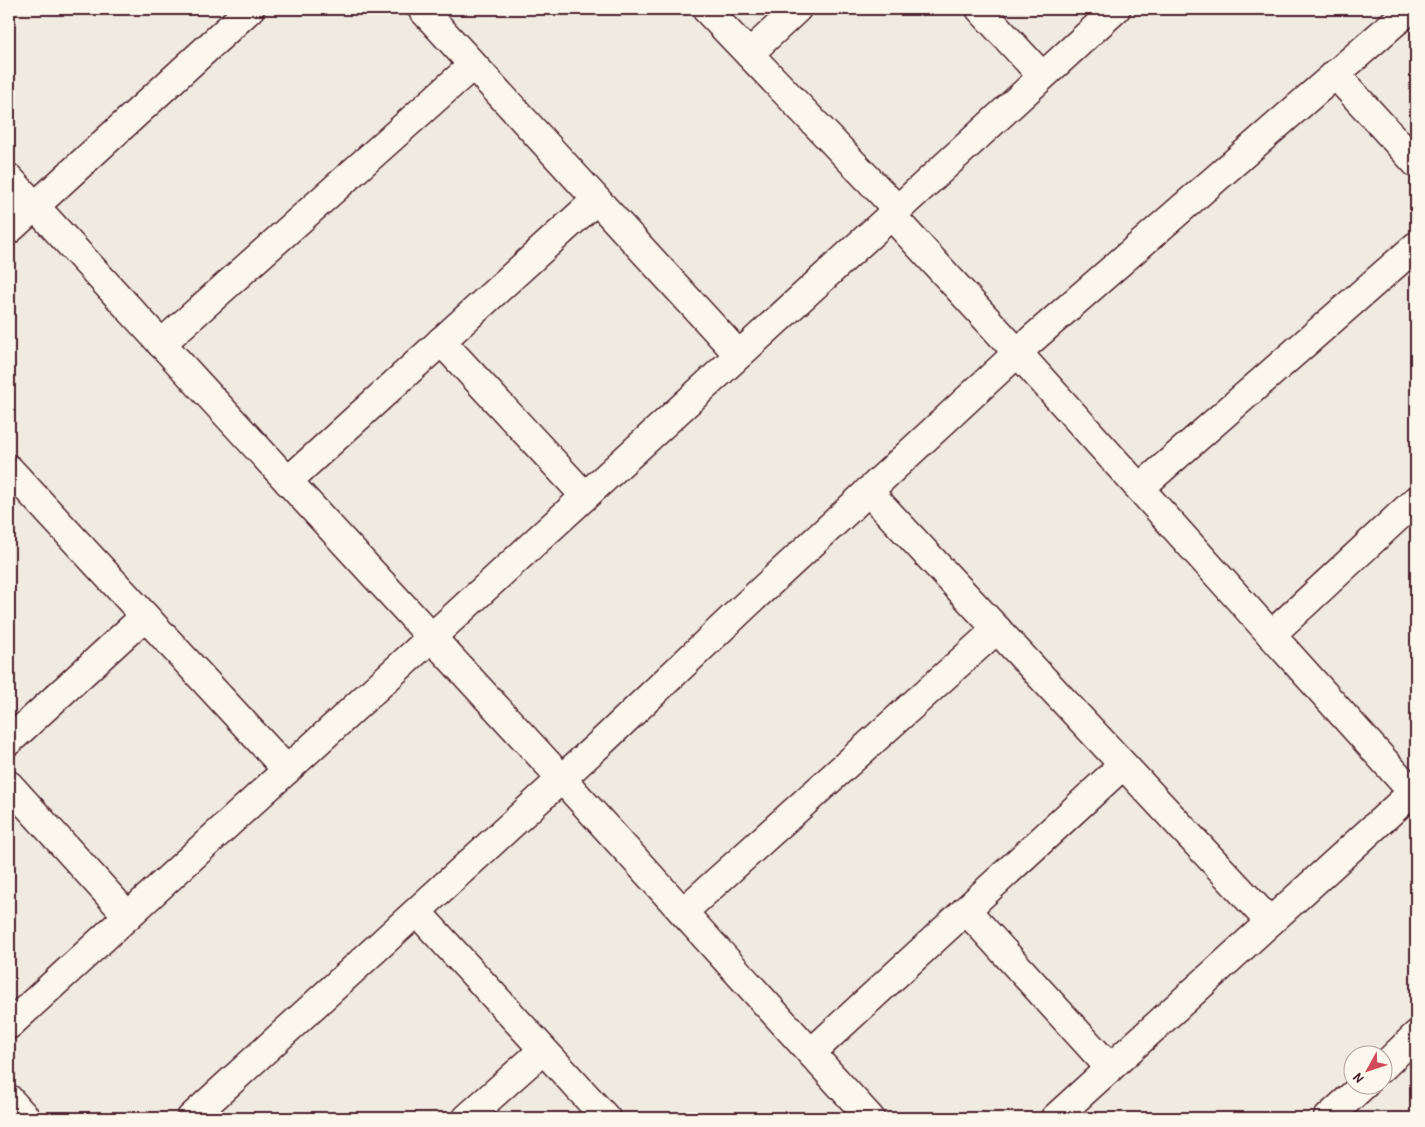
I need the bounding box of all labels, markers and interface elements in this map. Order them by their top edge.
north arrow [1342,1044,1392,1094]
text: N [1348,1069,1367,1088]

